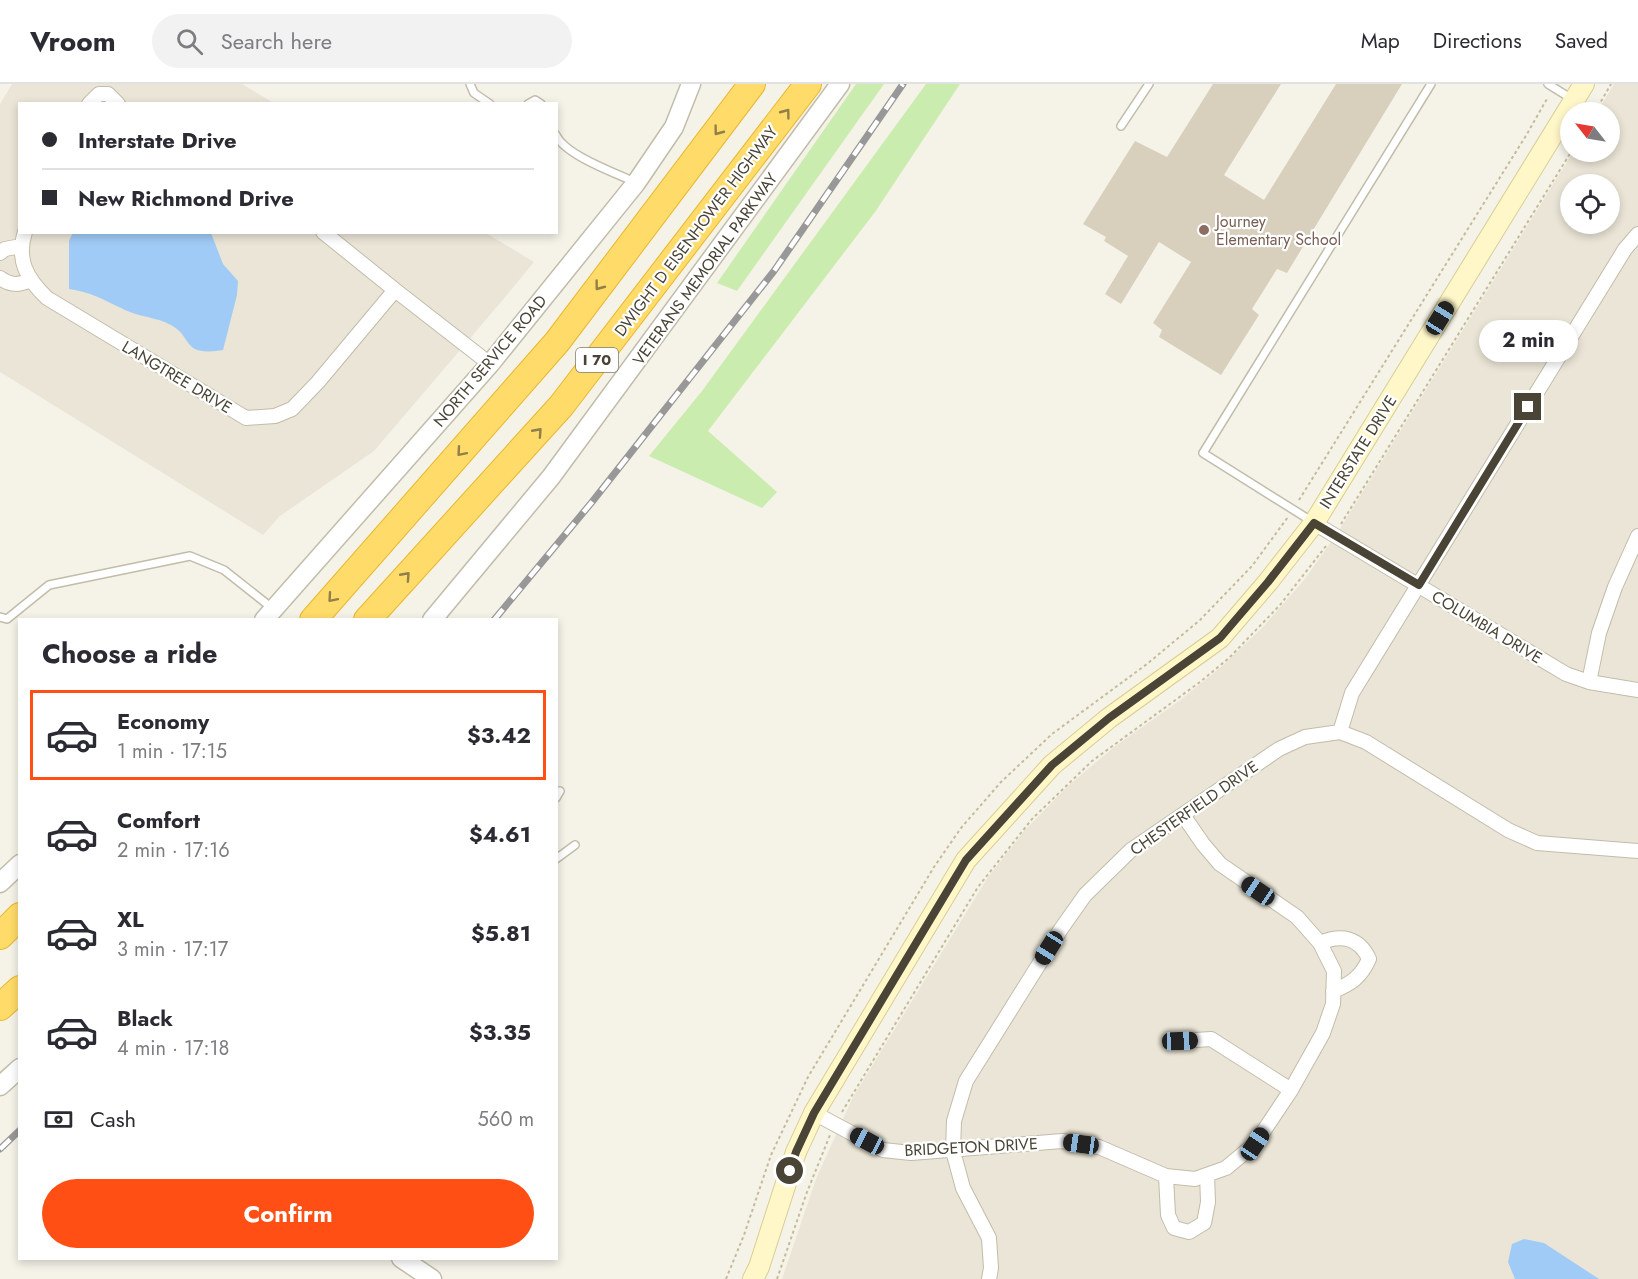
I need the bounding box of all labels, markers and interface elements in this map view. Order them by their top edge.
search box [152,14,572,68]
text: Vroom [30,21,116,62]
icon: search [173,25,206,58]
text: Search here [221,25,332,57]
text: Map [1361,26,1400,56]
text: Directions [1433,26,1522,56]
text: Saved [1555,26,1608,56]
north arrow [1560,102,1620,162]
map controls [1560,102,1620,234]
one-way arrow [779,108,790,119]
street label: DWIGHT D EISENHOWER HIGHWAY [609,121,783,341]
text: Interstate Drive [78,124,237,156]
one-way arrow [714,124,725,135]
street label: VETERANS MEMORIAL PARKWAY [627,168,783,370]
button: locate [1560,174,1620,234]
text: New Richmond Drive [78,182,294,214]
place label: Journey Elementary School [1214,210,1341,251]
marker: Journey Elementary School [1197,223,1211,237]
one-way arrow [596,279,607,290]
street label: NORTH SERVICE ROAD [428,290,552,432]
car [1423,298,1457,338]
callout: 2 min [1478,320,1577,362]
text: 2 min [1502,326,1555,355]
street label: LANGTREE DRIVE [118,335,236,419]
road number: I 70 [576,348,618,372]
street label: INTERSTATE DRIVE [1314,391,1402,513]
route end [1514,393,1541,420]
one-way arrow [531,429,542,439]
one-way arrow [457,445,468,455]
one-way arrow [399,573,410,583]
street label: COLUMBIA DRIVE [1427,585,1547,669]
one-way arrow [328,591,339,602]
text: Choose a ride [42,634,217,673]
text: Economy [117,705,209,737]
icon: car [45,708,99,762]
text: $3.42 [467,719,531,751]
text: 1 min · 17:15 [117,737,227,766]
street label: CHESTERFIELD DRIVE [1125,755,1263,861]
text: Comfort [117,804,200,836]
icon: car [45,807,99,861]
text: $4.61 [469,818,531,850]
text: 2 min · 17:16 [117,836,230,865]
car [1238,873,1278,909]
text: XL [117,903,144,935]
icon: car [45,906,99,960]
text: $5.81 [471,917,531,949]
car [1032,928,1066,968]
text: 3 min · 17:17 [117,935,228,964]
text: Black [117,1002,173,1034]
icon: car [45,1005,99,1059]
text: $3.35 [469,1016,531,1048]
car [1162,1031,1198,1051]
text: 4 min · 17:18 [117,1034,229,1063]
icon: cash [42,1103,75,1136]
text: Cash [90,1103,136,1135]
text: 560 m [478,1105,534,1134]
car [1237,1124,1273,1164]
car [847,1125,887,1157]
street label: BRIDGETON DRIVE [904,1132,1038,1162]
car [1062,1133,1100,1155]
route start [776,1157,803,1184]
button: Confirm [42,1179,534,1248]

